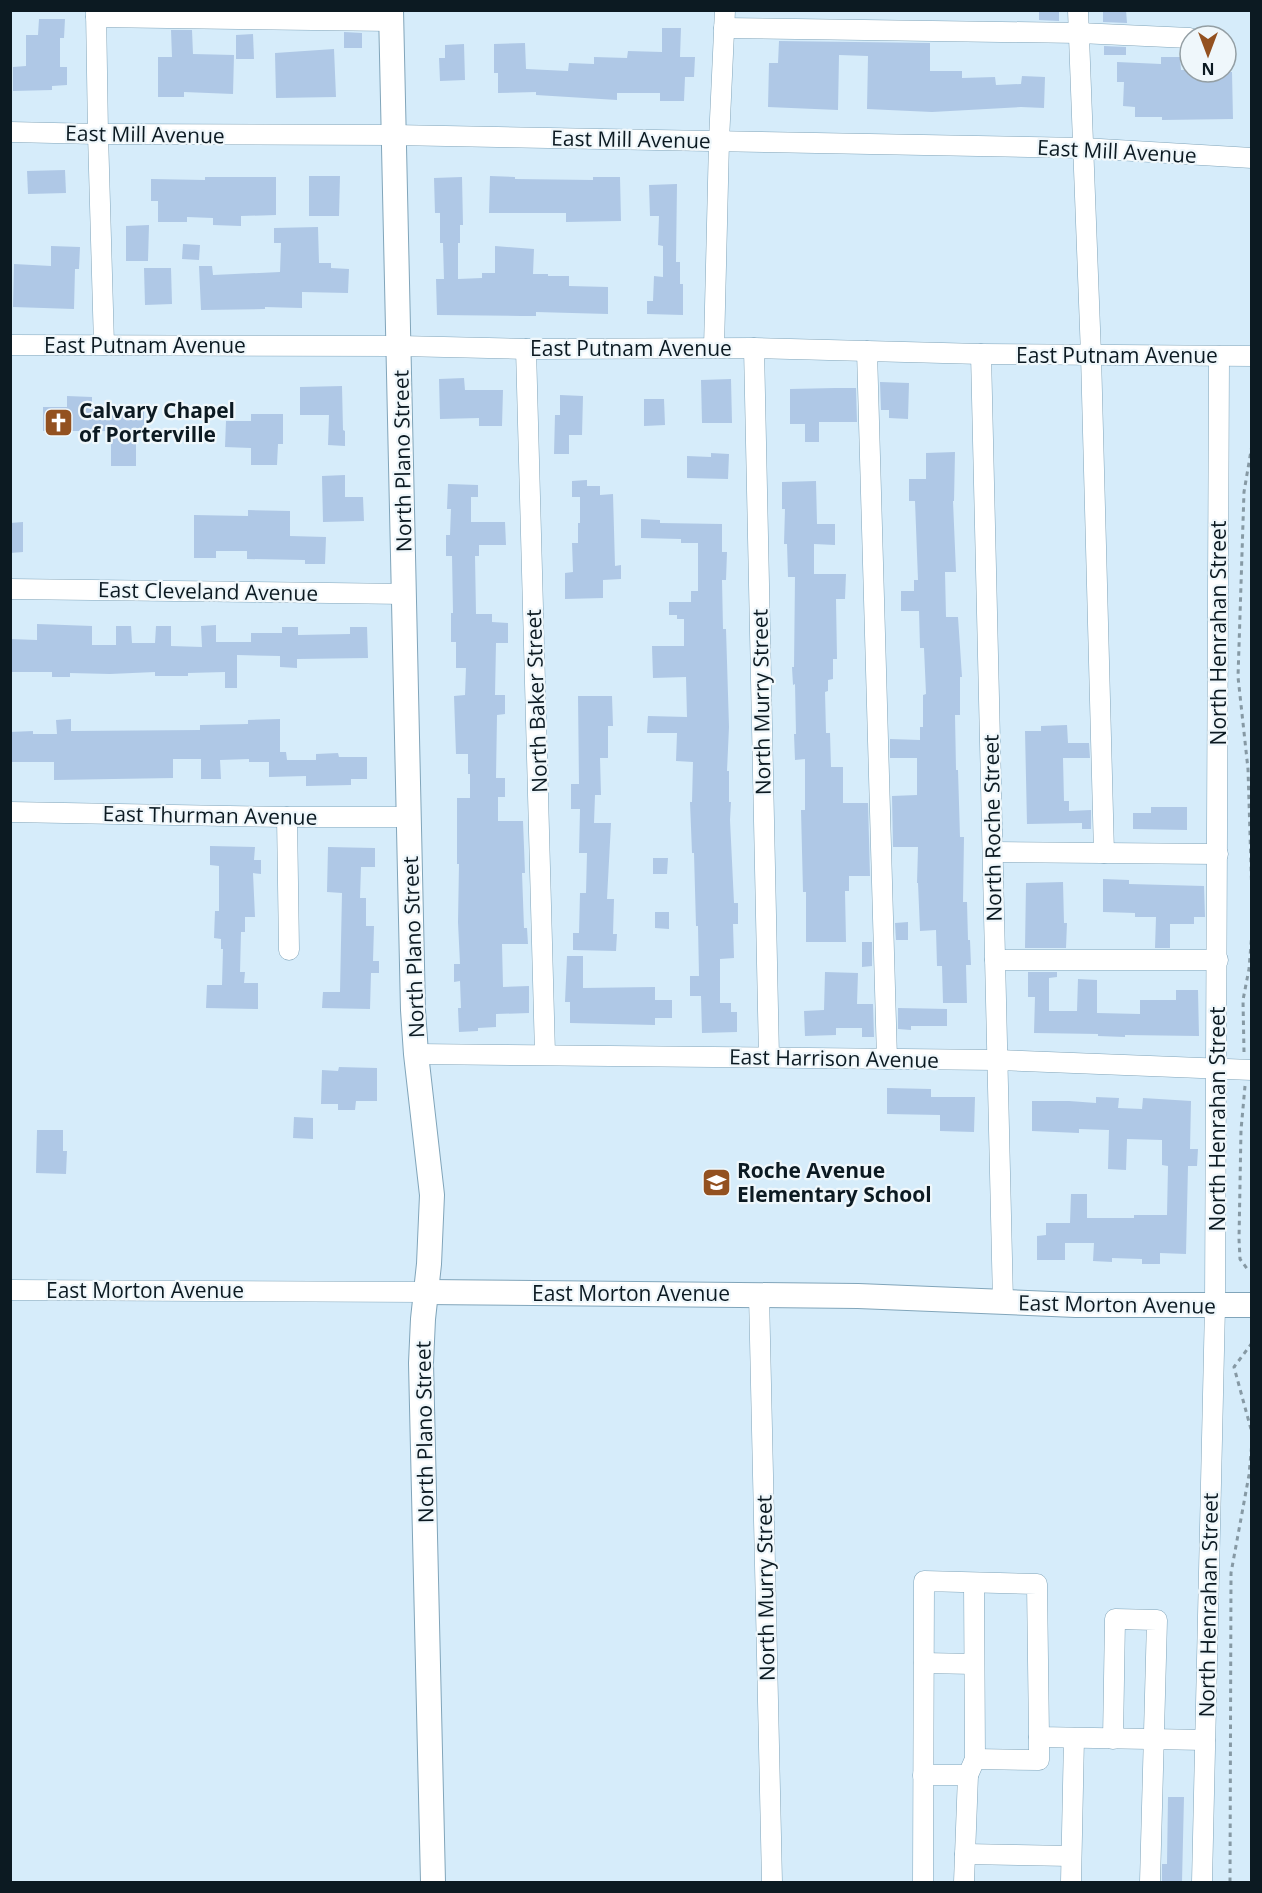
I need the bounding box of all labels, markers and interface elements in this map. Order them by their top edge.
north arrow [1178,24,1238,84]
text: N [1201,58,1215,80]
street label: East Mill Avenue [65,119,225,149]
street label: East Mill Avenue [551,124,711,154]
street label: East Mill Avenue [1037,133,1197,169]
street label: East Putnam Avenue [44,331,246,359]
street label: East Putnam Avenue [530,334,732,362]
street label: East Putnam Avenue [1016,341,1218,369]
street label: North Plano Street [386,370,418,552]
place label: Calvary Chapel of Porterville [79,396,235,448]
church icon: Calvary Chapel of Porterville [42,406,74,438]
street label: North Henrahan Street [1204,521,1232,745]
street label: East Cleveland Avenue [98,575,318,607]
street label: North Baker Street [519,609,553,793]
street label: North Murry Street [745,609,777,795]
street label: North Roche Street [976,734,1008,922]
street label: East Thurman Avenue [102,799,318,831]
street label: North Plano Street [396,856,430,1038]
street label: North Henrahan Street [1203,1007,1231,1231]
street label: East Harrison Avenue [729,1042,939,1074]
place label: Roche Avenue Elementary School [737,1156,932,1208]
school or university icon: Roche Avenue Elementary School [700,1166,732,1198]
street label: East Morton Avenue [46,1276,244,1304]
street label: East Morton Avenue [532,1279,730,1307]
street label: East Morton Avenue [1018,1288,1216,1320]
street label: North Plano Street [408,1341,440,1523]
street label: North Henrahan Street [1192,1492,1224,1718]
street label: North Murry Street [749,1495,781,1681]

